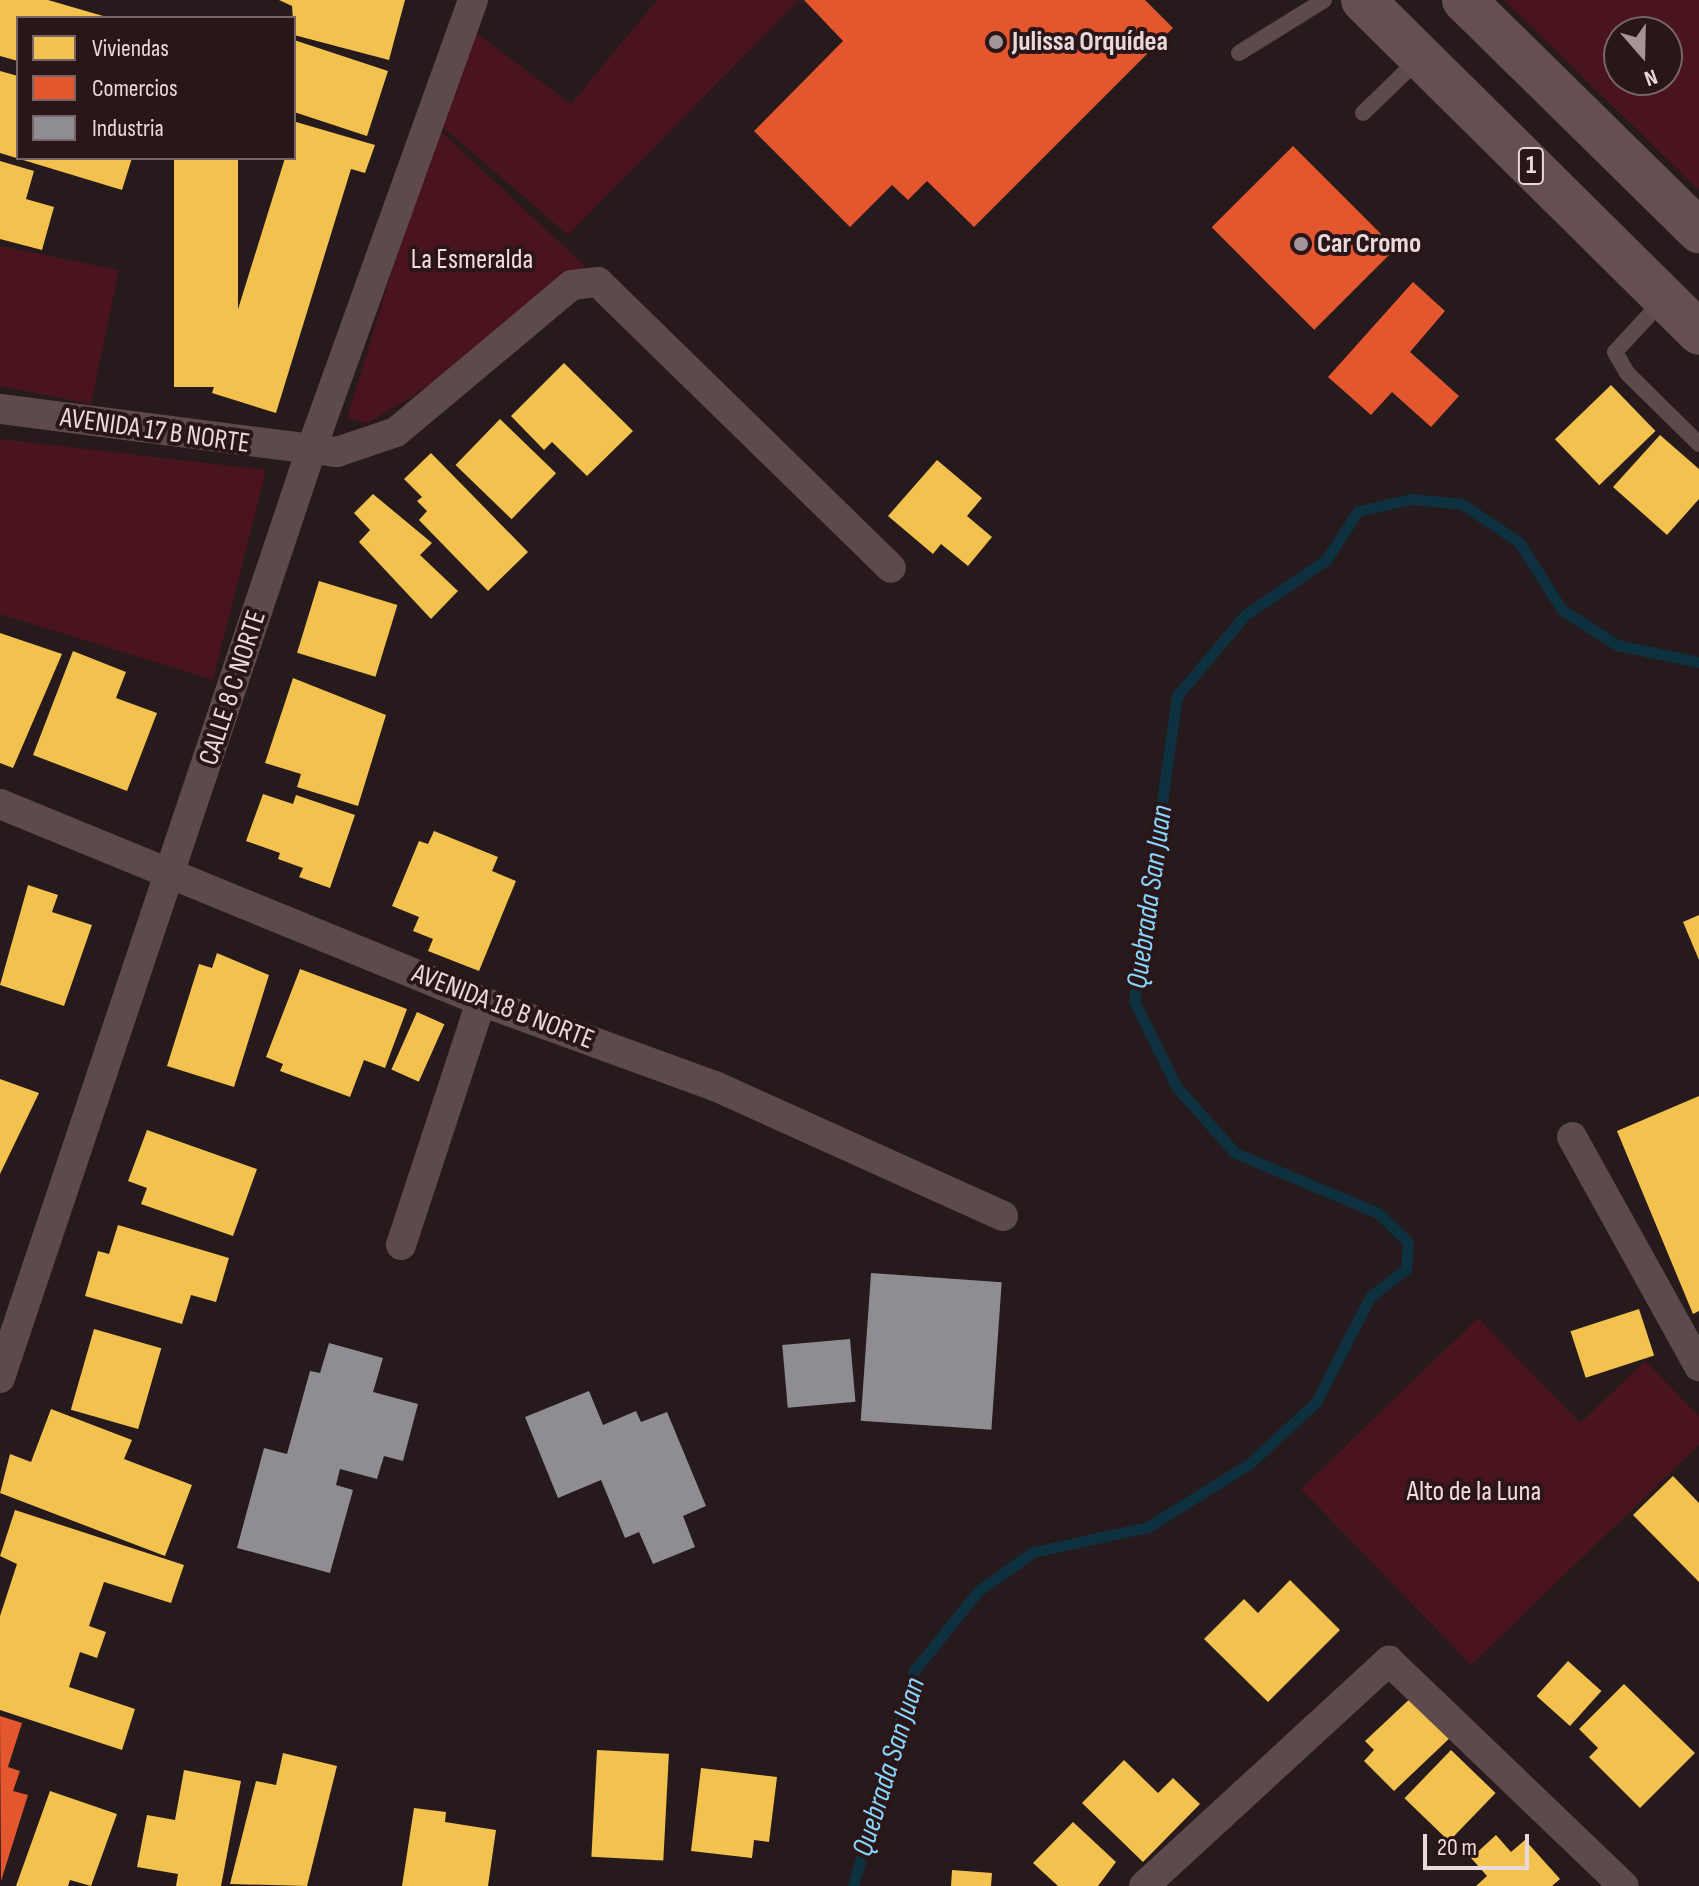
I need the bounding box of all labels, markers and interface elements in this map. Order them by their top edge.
legend [16,16,296,160]
north arrow [1603,16,1683,96]
place label: Julissa Orquídea [1012,25,1168,59]
marker: Julissa Orquídea [987,33,1005,51]
text: Viviendas [92,34,169,63]
text: N [1641,62,1661,92]
text: Comercios [92,74,178,103]
text: Industria [92,114,164,143]
road number: 1 [1517,144,1545,188]
place label: Car Cromo [1317,227,1421,261]
marker: Car Cromo [1292,235,1310,253]
park label: La Esmeralda [411,243,533,277]
street label: AVENIDA 17 B NORTE [58,401,252,461]
street label: CALLE 8 C NORTE [192,606,274,770]
water label: Quebrada San Juan [1119,803,1181,991]
street label: AVENIDA 18 B NORTE [407,957,599,1057]
park label: Alto de la Luna [1407,1475,1541,1509]
water label: Quebrada San Juan [845,1673,933,1861]
scale bar [1427,1818,1533,1868]
text: 20 m [1437,1833,1477,1862]

